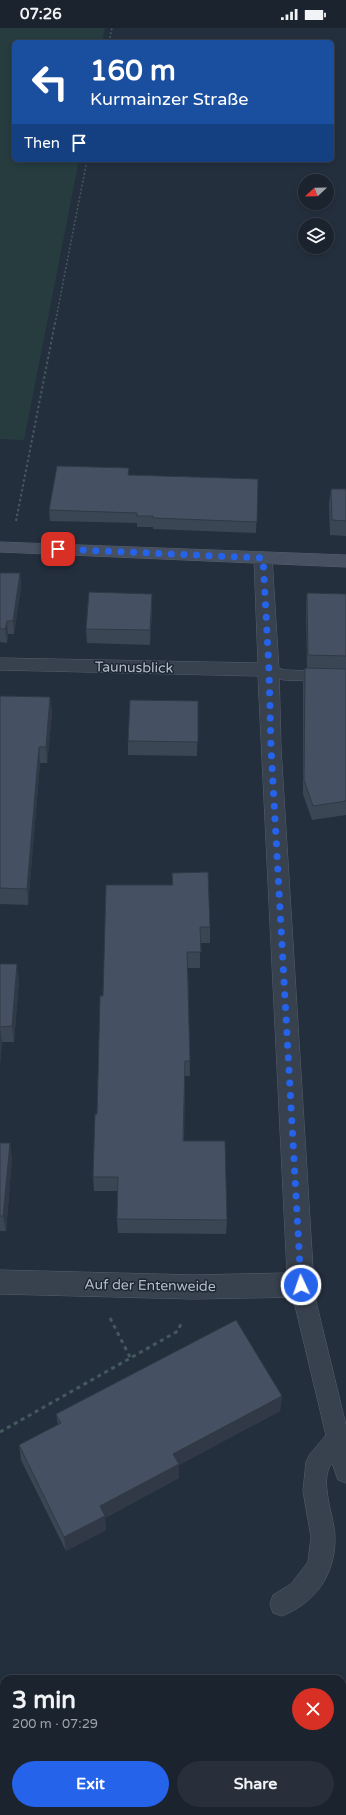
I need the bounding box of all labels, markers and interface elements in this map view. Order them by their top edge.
text: 07:26 [20,5,62,23]
text: 160 m [90,54,176,88]
icon: left [24,56,76,108]
text: Kurmainzer Straße [90,88,248,110]
icon: arrive [68,132,90,154]
text: Then [24,134,60,152]
north arrow [298,174,334,210]
map controls [298,174,334,254]
button: layers [298,218,334,254]
pin [41,532,75,566]
icon: arrive [47,538,69,560]
street label: Taunusblick [95,658,174,677]
position arrow [280,1264,322,1306]
street label: Auf der Entenweide [84,1276,216,1295]
text: 3 min [12,1686,76,1715]
button: close [292,1688,334,1730]
text: 200 m · 07:29 [12,1716,98,1732]
button: Exit [12,1761,169,1807]
button: Share [177,1761,334,1807]

